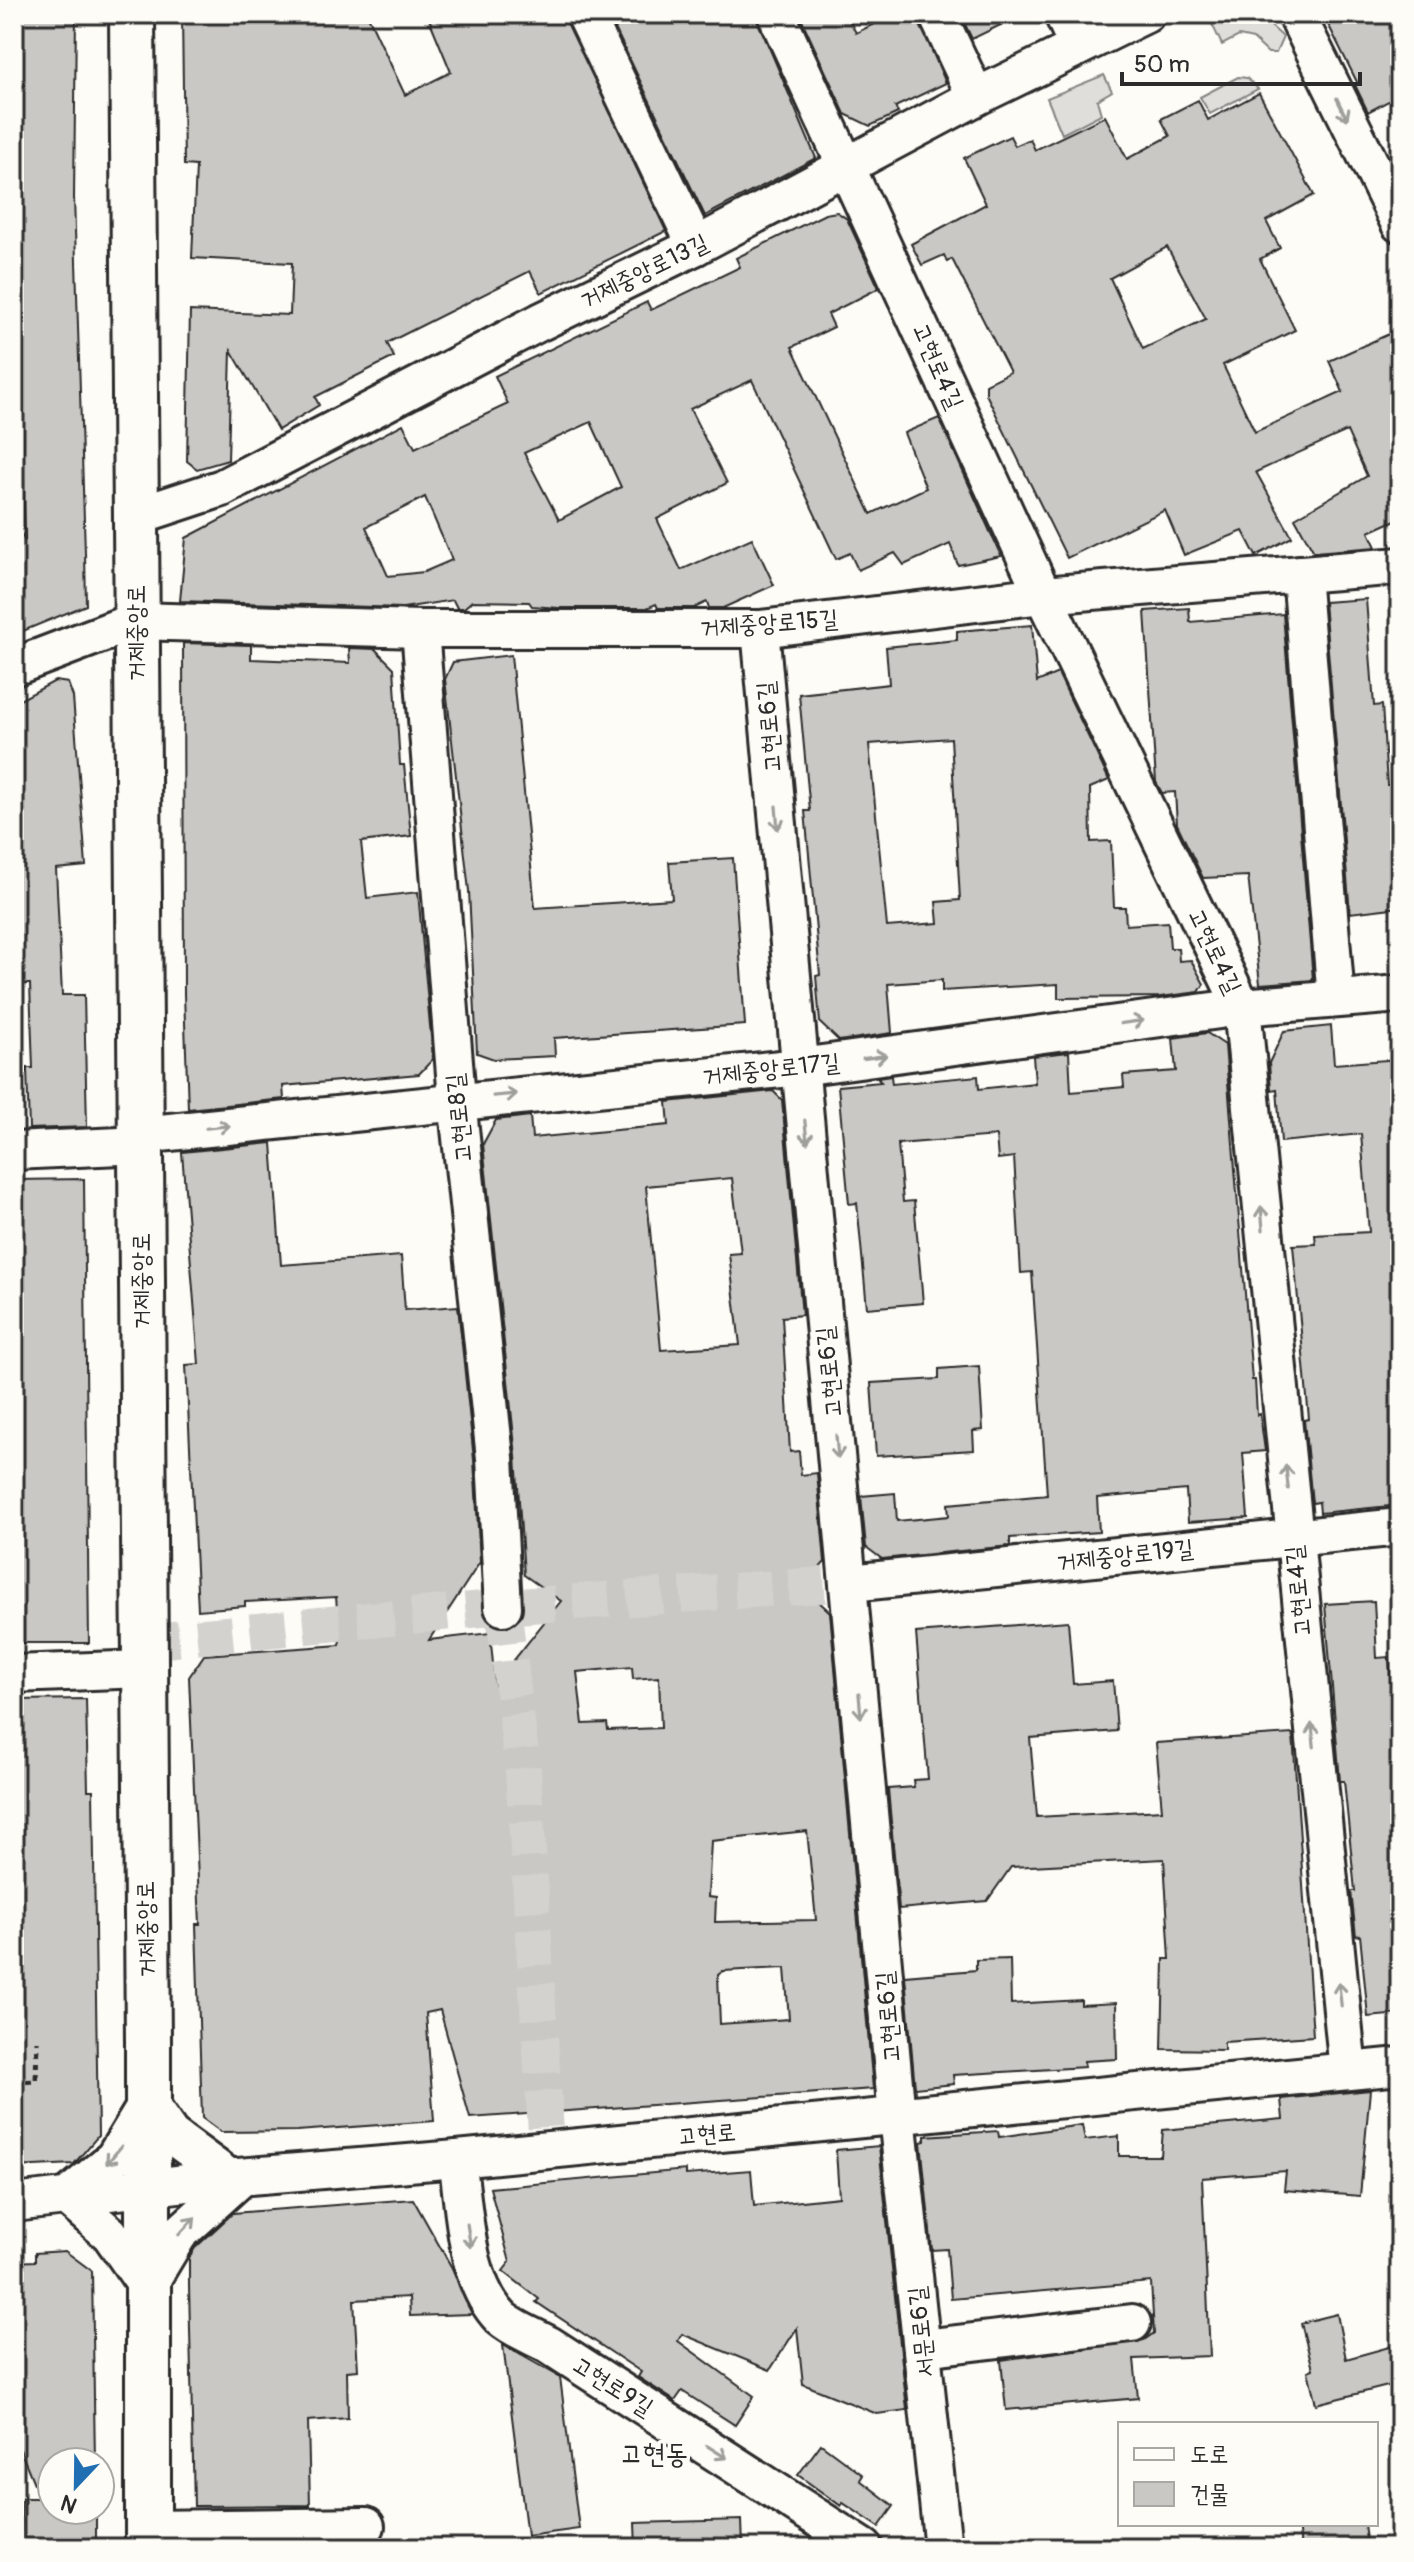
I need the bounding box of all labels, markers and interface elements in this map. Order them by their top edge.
scale bar [1122,36,1360,86]
text: 50 m [1134,50,1190,79]
one-way arrow [1335,97,1351,121]
street label: 거제중앙로13길 [576,228,713,315]
street label: 고현로4길 [906,319,969,414]
street label: 거제중앙로 [122,585,151,681]
street label: 거제중앙로15길 [699,604,839,643]
street label: 고현로6길 [751,680,788,774]
one-way arrow [770,804,785,831]
street label: 고현로4길 [1182,904,1248,999]
one-way arrow [1118,1014,1145,1029]
street label: 거제중앙로17길 [701,1048,841,1091]
one-way arrow [861,1049,887,1064]
street label: 고현로8길 [440,1072,479,1164]
one-way arrow [491,1088,518,1103]
one-way arrow [799,1118,814,1145]
one-way arrow [204,1119,231,1134]
one-way arrow [1254,1205,1269,1232]
street label: 거제중앙로 [127,1233,156,1329]
street label: 고현로6길 [810,1325,849,1419]
one-way arrow [829,1433,844,1460]
one-way arrow [1279,1464,1294,1490]
street label: 거제중앙로19길 [1055,1534,1195,1577]
street label: 고현로4길 [1279,1544,1318,1638]
one-way arrow [853,1692,868,1719]
one-way arrow [1306,1722,1321,1749]
street label: 거제중앙로 [131,1880,162,1978]
street label: 고현로6길 [870,1970,907,2064]
one-way arrow [1333,1981,1348,2008]
street label: 고현로 [677,2118,737,2151]
one-way arrow [106,2145,124,2166]
one-way arrow [178,2216,196,2236]
one-way arrow [462,2223,477,2248]
street label: 서문로6길 [902,2285,941,2379]
street label: 고현로9길 [567,2350,658,2422]
legend [1118,2422,1378,2526]
district label: 고현동 [620,2437,688,2472]
text: 도로 [1190,2440,1229,2469]
one-way arrow [705,2445,728,2461]
north arrow [36,2446,116,2526]
text: 건물 [1190,2480,1229,2509]
text: N [57,2488,81,2519]

